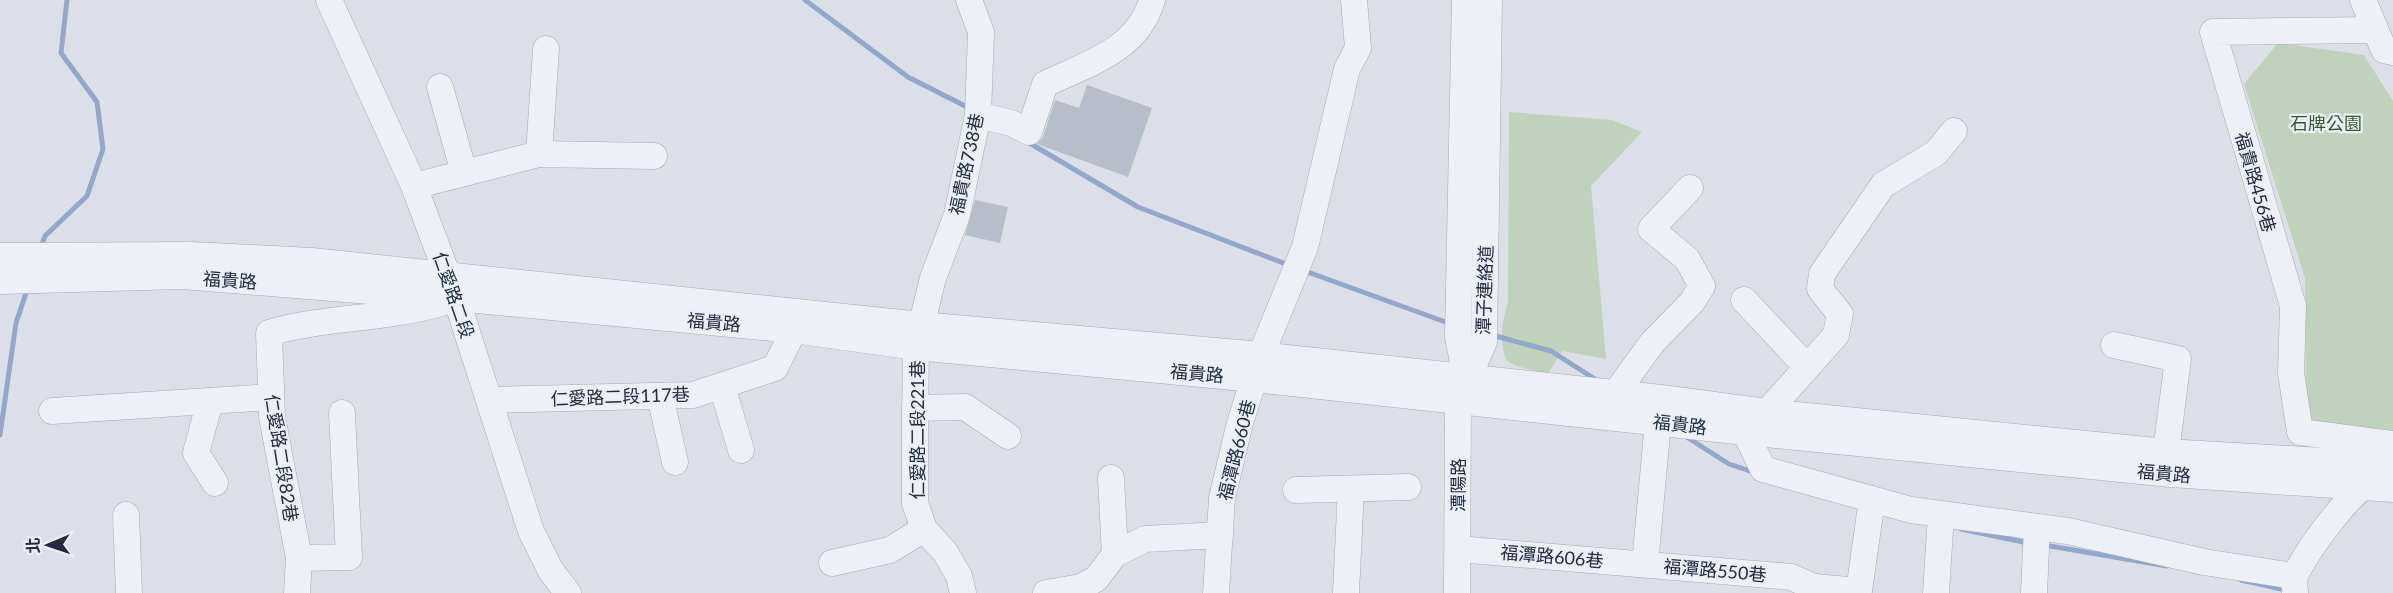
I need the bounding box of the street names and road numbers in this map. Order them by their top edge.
street label: 福貴路738巷 [944,111,988,217]
street label: 福貴路456巷 [2231,129,2281,235]
street label: 潭子連絡道 [1471,245,1497,335]
street label: 仁愛路二段 [429,249,479,341]
street label: 福貴路 [202,267,258,293]
street label: 福貴路 [686,309,742,335]
street label: 仁愛路二段221巷 [906,360,928,500]
street label: 福貴路 [1169,360,1225,386]
street label: 仁愛路二段117巷 [550,383,690,409]
street label: 仁愛路二段82巷 [261,393,303,523]
street label: 福潭路660巷 [1213,397,1259,503]
street label: 福貴路 [1652,410,1708,438]
street label: 潭陽路 [1447,458,1469,512]
street label: 福貴路 [2136,460,2192,486]
street label: 福潭路606巷 [1500,541,1604,571]
street label: 福潭路550巷 [1663,555,1767,585]

